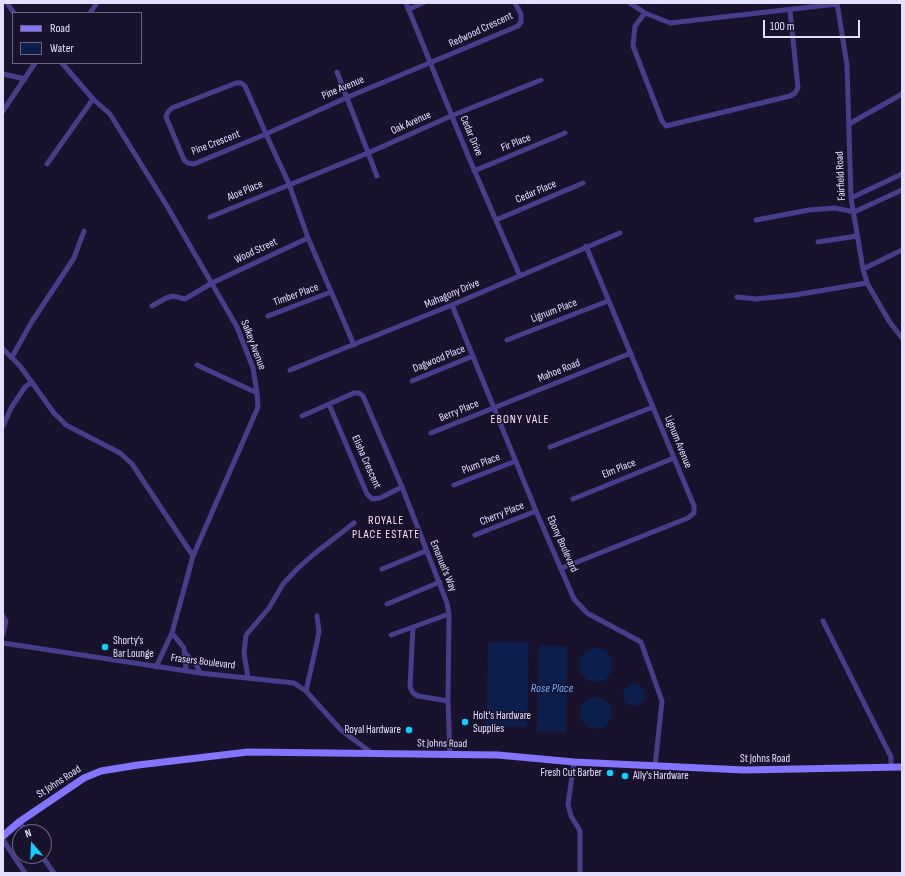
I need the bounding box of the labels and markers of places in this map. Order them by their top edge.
place label: Shorty's Bar Lounge [113,634,154,660]
marker: Shorty's Bar Lounge [100,642,110,652]
place label: Holt's Hardware Supplies [473,709,531,735]
marker: Holt's Hardware Supplies [460,717,470,727]
place label: Royal Hardware [344,723,401,737]
marker: Royal Hardware [404,725,414,735]
place label: Fresh Cut Barber [541,766,602,780]
marker: Fresh Cut Barber [605,768,615,778]
place label: Ally's Hardware [633,769,689,783]
marker: Ally's Hardware [620,771,630,781]

